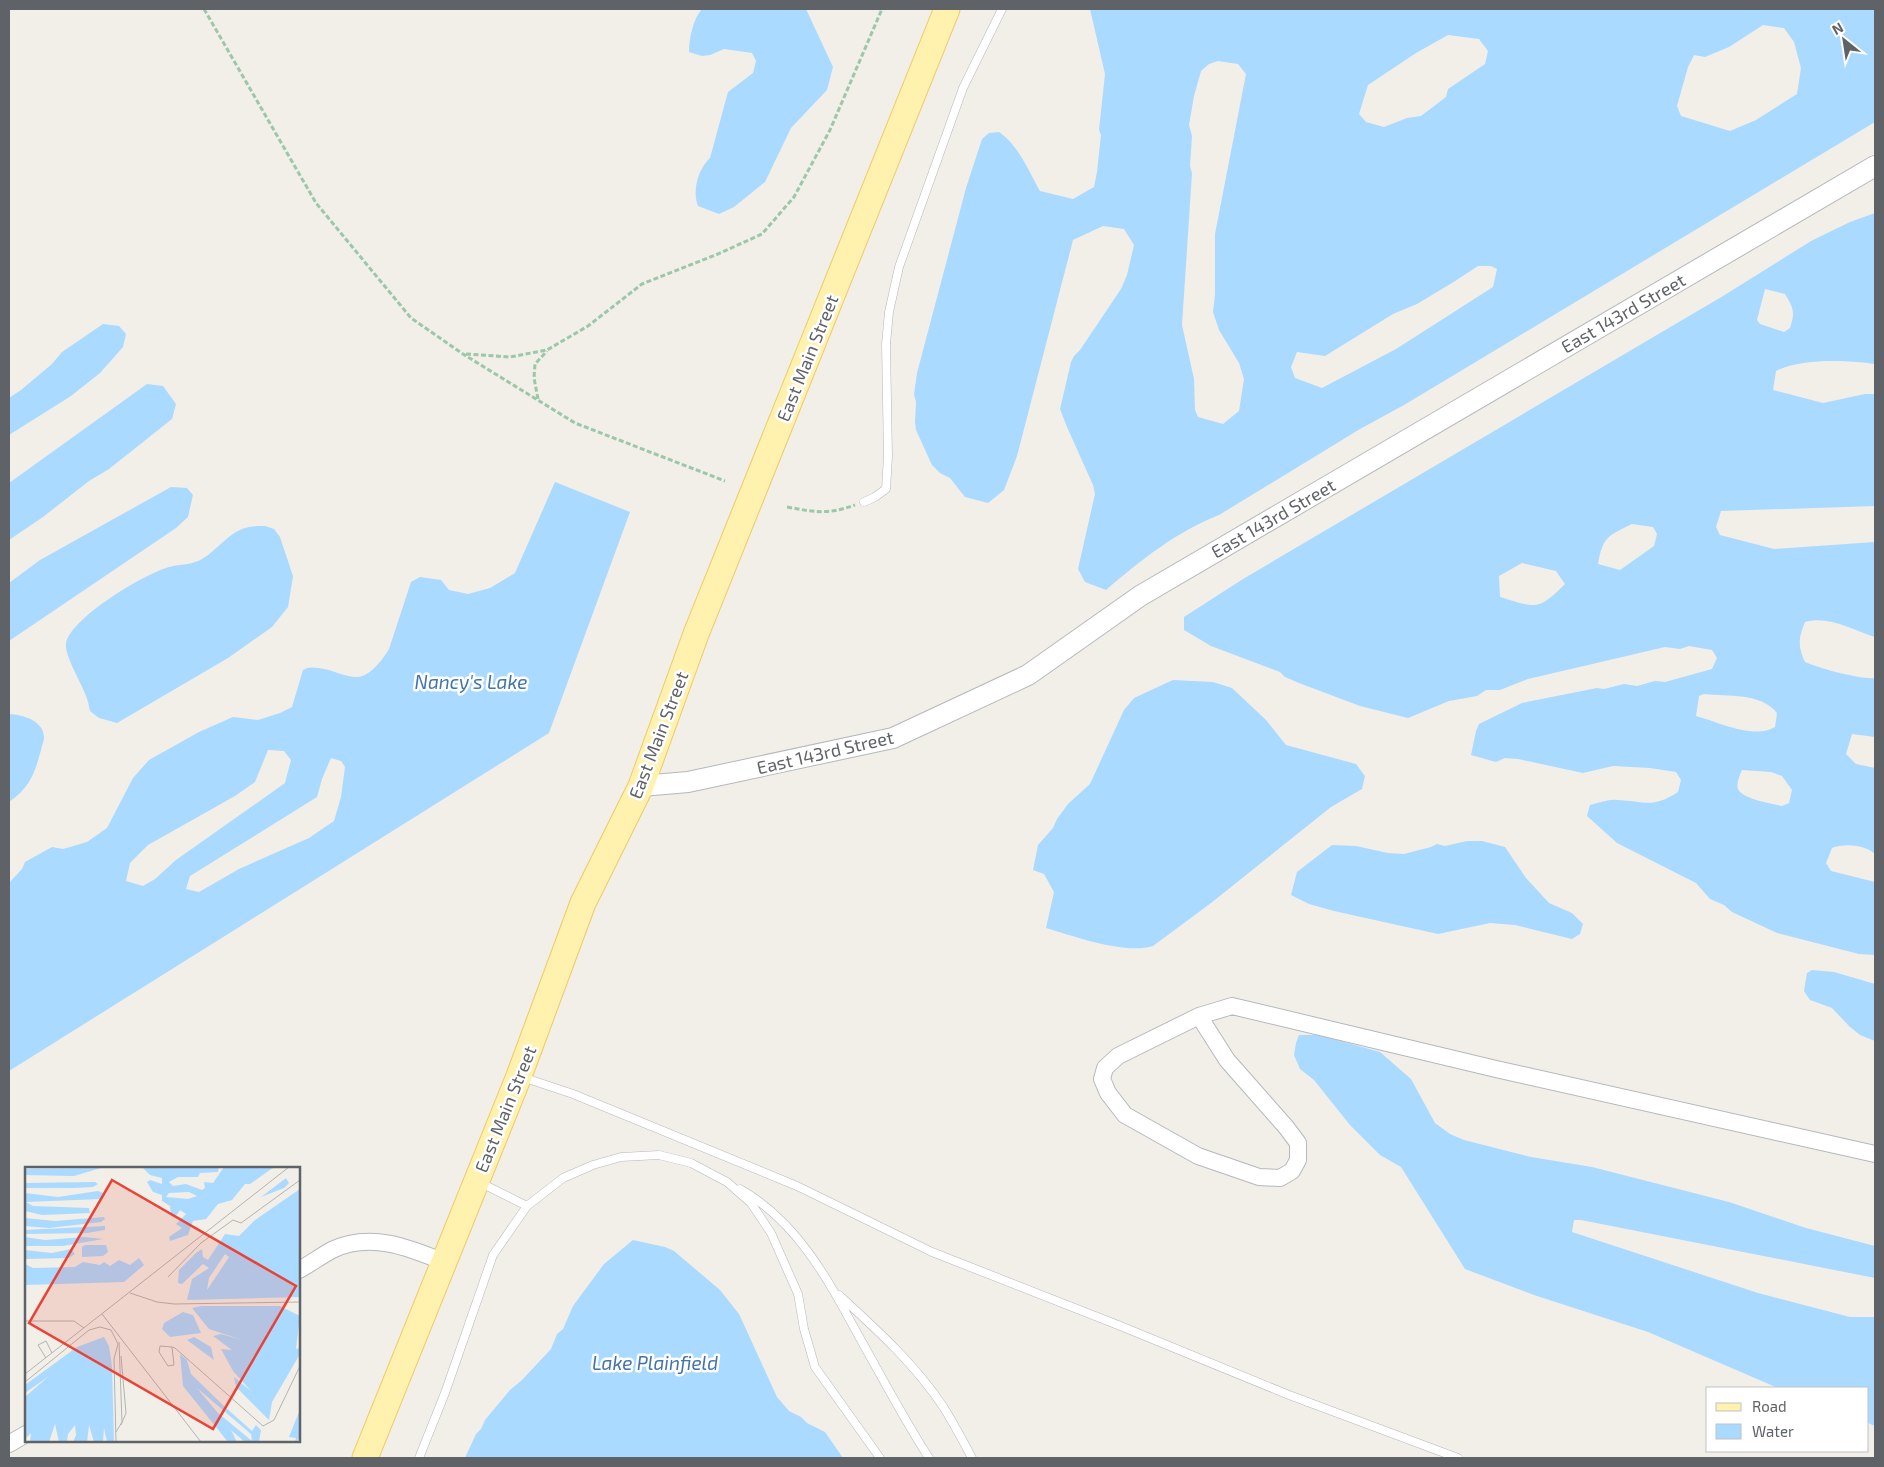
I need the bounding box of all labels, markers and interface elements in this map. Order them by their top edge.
north arrow [1819,15,1869,65]
text: N [1829,18,1846,38]
street label: East 143rd Street [1557,269,1689,357]
street label: East Main Street [772,291,842,425]
street label: East 143rd Street [1207,474,1339,562]
street label: East Main Street [624,668,692,802]
water label: Nancy's Lake [415,670,527,694]
street label: East 143rd Street [755,726,896,778]
street label: East Main Street [470,1042,540,1176]
inset map [25,1167,300,1442]
water label: Lake Plainfield [592,1351,718,1374]
legend [1706,1387,1869,1452]
text: Road [1752,1397,1787,1415]
text: Water [1752,1422,1794,1440]

